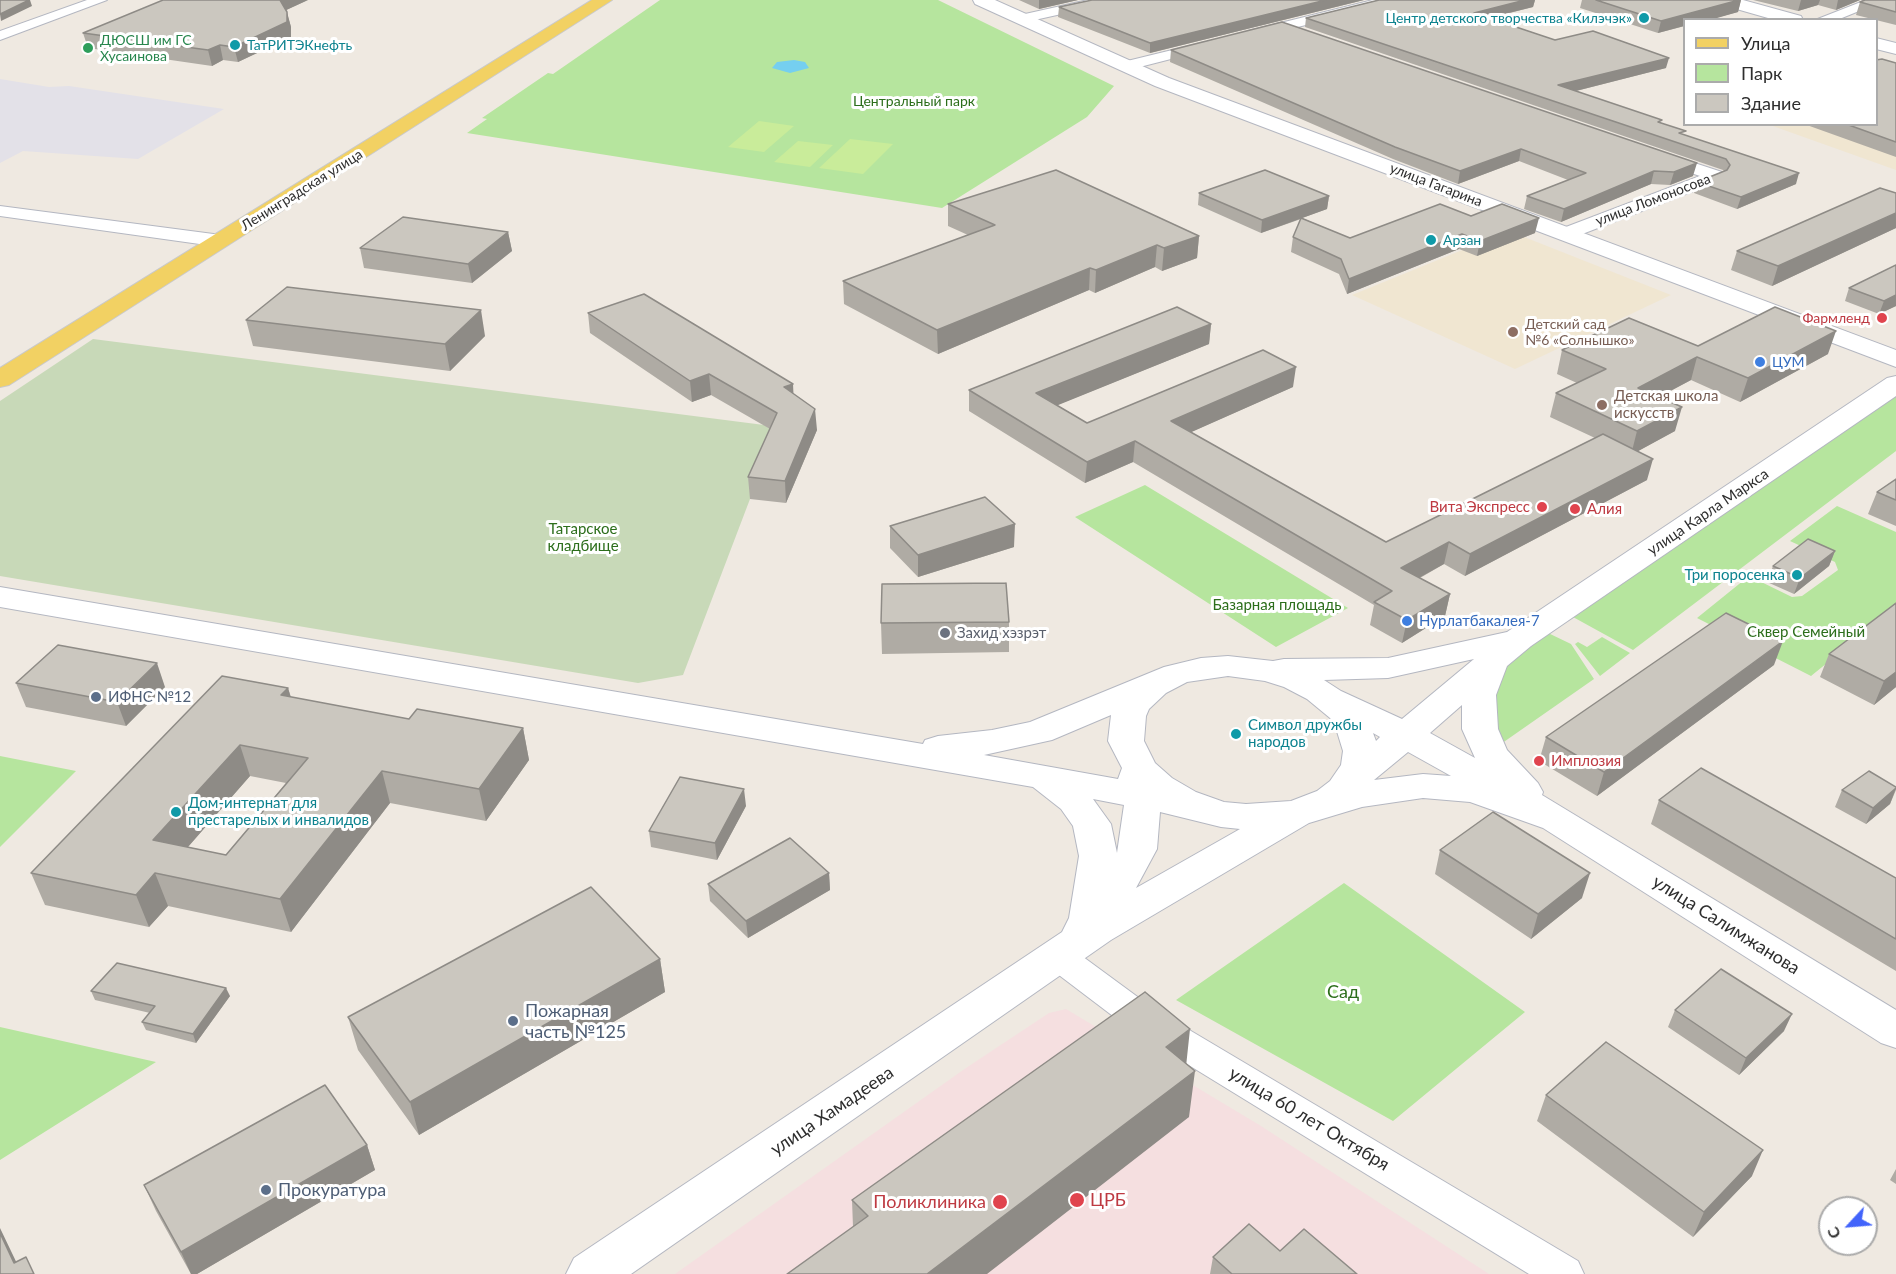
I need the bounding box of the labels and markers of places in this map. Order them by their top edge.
place label: Центр детского творчества «Килэчэк» [1385,10,1632,26]
marker: Центр детского творчества «Килэчэк» [1637,11,1651,25]
place label: ДЮСШ им ГС Хусаинова [100,32,192,64]
place label: ТатРИТЭКнефть [247,37,352,53]
marker: ТатРИТЭКнефть [228,38,242,52]
marker: ДЮСШ им ГС Хусаинова [81,41,95,55]
place label: Арзан [1443,232,1481,248]
marker: Арзан [1424,233,1438,247]
place label: Фармленд [1802,310,1870,326]
marker: Фармленд [1875,311,1889,325]
place label: Детский сад №6 «Солнышко» [1525,316,1634,348]
marker: Детский сад №6 «Солнышко» [1506,325,1520,339]
place label: ЦУМ [1772,354,1804,370]
marker: ЦУМ [1753,355,1767,369]
place label: Детская школа искусств [1614,387,1718,422]
marker: Детская школа искусств [1595,398,1609,412]
place label: Вита Экспресс [1429,498,1530,516]
marker: Вита Экспресс [1535,500,1549,514]
place label: Алия [1587,500,1622,518]
marker: Алия [1568,502,1582,516]
place label: Три поросенка [1684,566,1785,584]
marker: Три поросенка [1790,568,1804,582]
place label: Нурлатбакалея-7 [1419,612,1540,630]
marker: Нурлатбакалея-7 [1400,614,1414,628]
place label: Захид хэзрэт [957,624,1046,642]
marker: Захид хэзрэт [938,626,952,640]
place label: ИФНС №12 [108,688,191,706]
marker: ИФНС №12 [89,690,103,704]
place label: Символ дружбы народов [1248,716,1362,751]
marker: Символ дружбы народов [1229,727,1243,741]
place label: Имплозия [1551,752,1621,770]
marker: Имплозия [1532,754,1546,768]
place label: Дом-интернат для престарелых и инвалидов [188,794,369,829]
marker: Дом-интернат для престарелых и инвалидов [169,805,183,819]
place label: Пожарная часть №125 [525,1000,626,1042]
marker: Пожарная часть №125 [506,1014,520,1028]
place label: Прокуратура [278,1179,386,1201]
marker: Прокуратура [259,1183,273,1197]
place label: ЦРБ [1090,1189,1126,1211]
place label: Поликлиника [873,1191,986,1213]
marker: ЦРБ [1068,1191,1086,1209]
marker: Поликлиника [991,1193,1009,1211]

